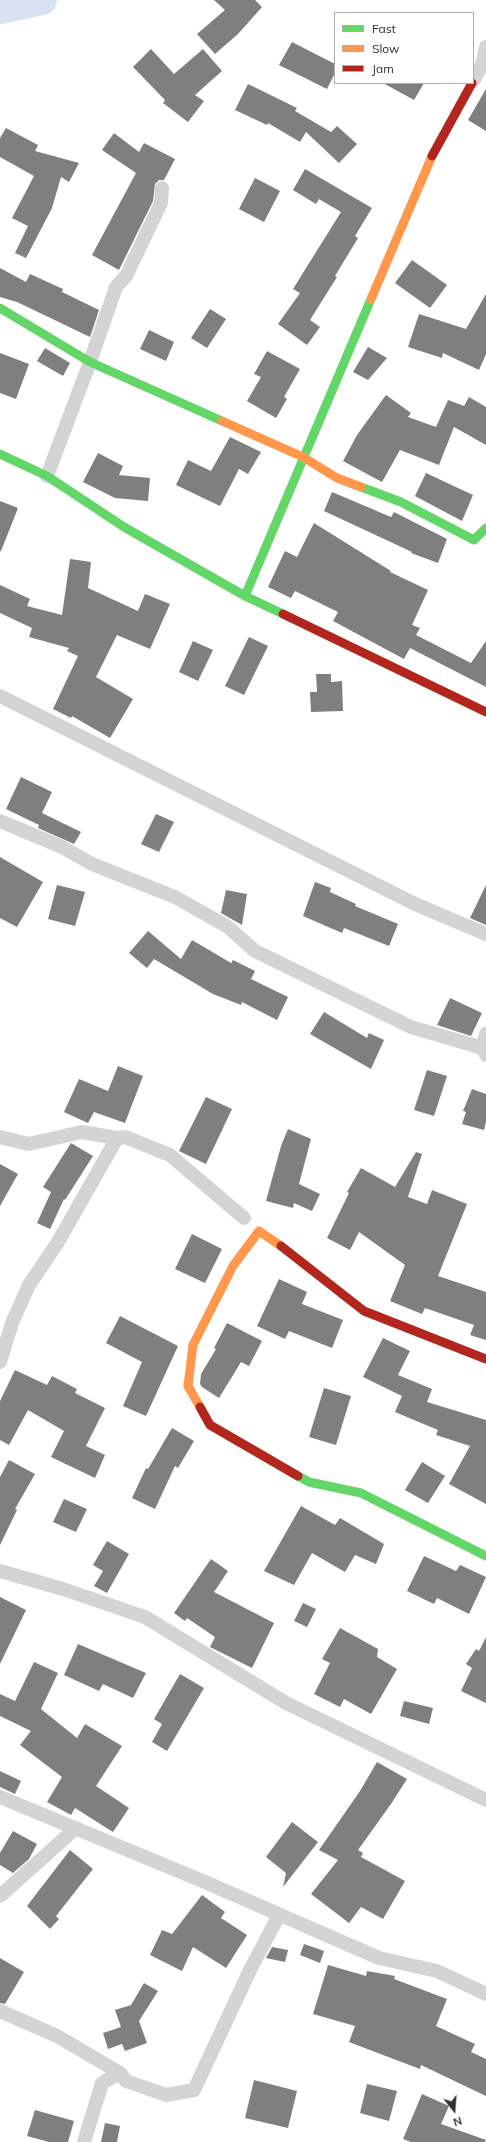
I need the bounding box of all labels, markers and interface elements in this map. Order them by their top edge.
legend [334,12,474,84]
text: Fast [372,21,396,36]
text: Slow [372,41,400,56]
text: Jam [372,61,394,76]
north arrow [434,2090,474,2130]
text: N [451,2114,464,2129]

